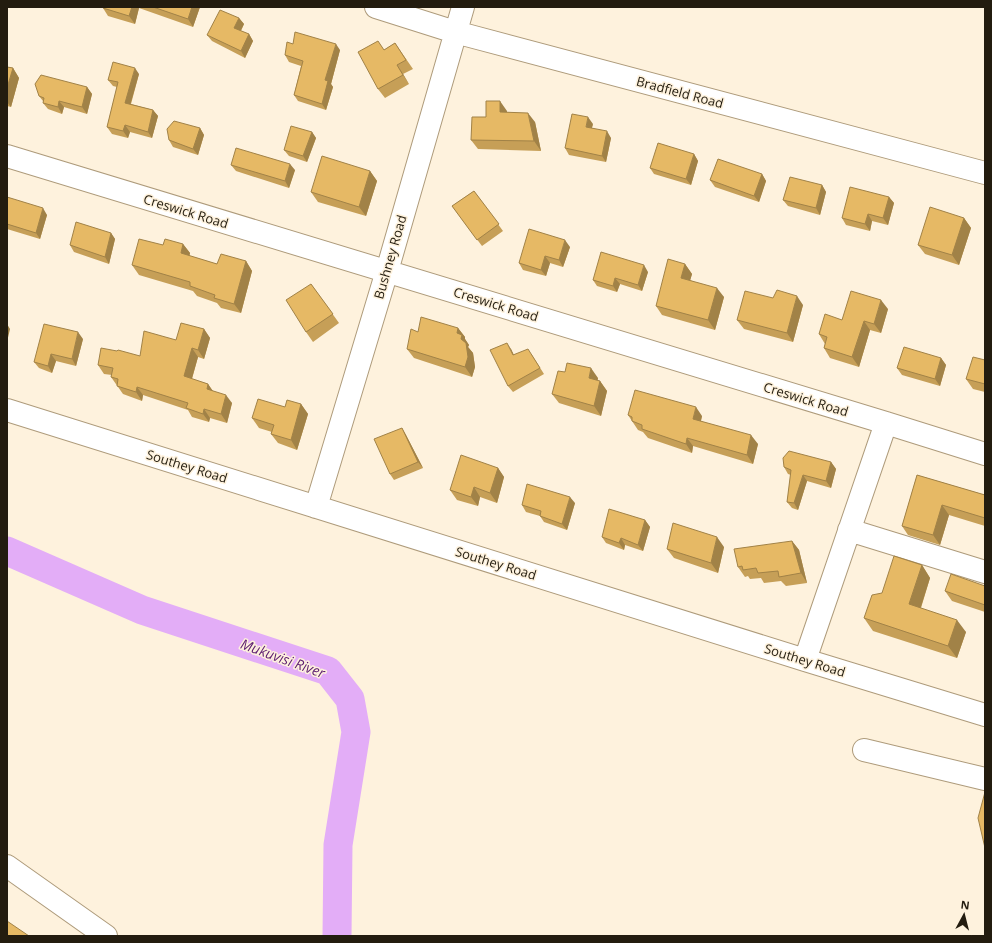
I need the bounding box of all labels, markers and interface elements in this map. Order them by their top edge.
street label: Bradfield Road [634,72,726,112]
street label: Creswick Road [141,190,231,232]
street label: Bushney Road [369,213,411,301]
street label: Creswick Road [451,283,541,325]
street label: Creswick Road [761,378,851,420]
street label: Southey Road [144,445,230,487]
street label: Southey Road [453,542,539,584]
water label: Mukuvisi River [238,634,328,682]
street label: Southey Road [762,639,848,681]
north arrow [944,895,984,935]
text: N [960,897,971,913]

